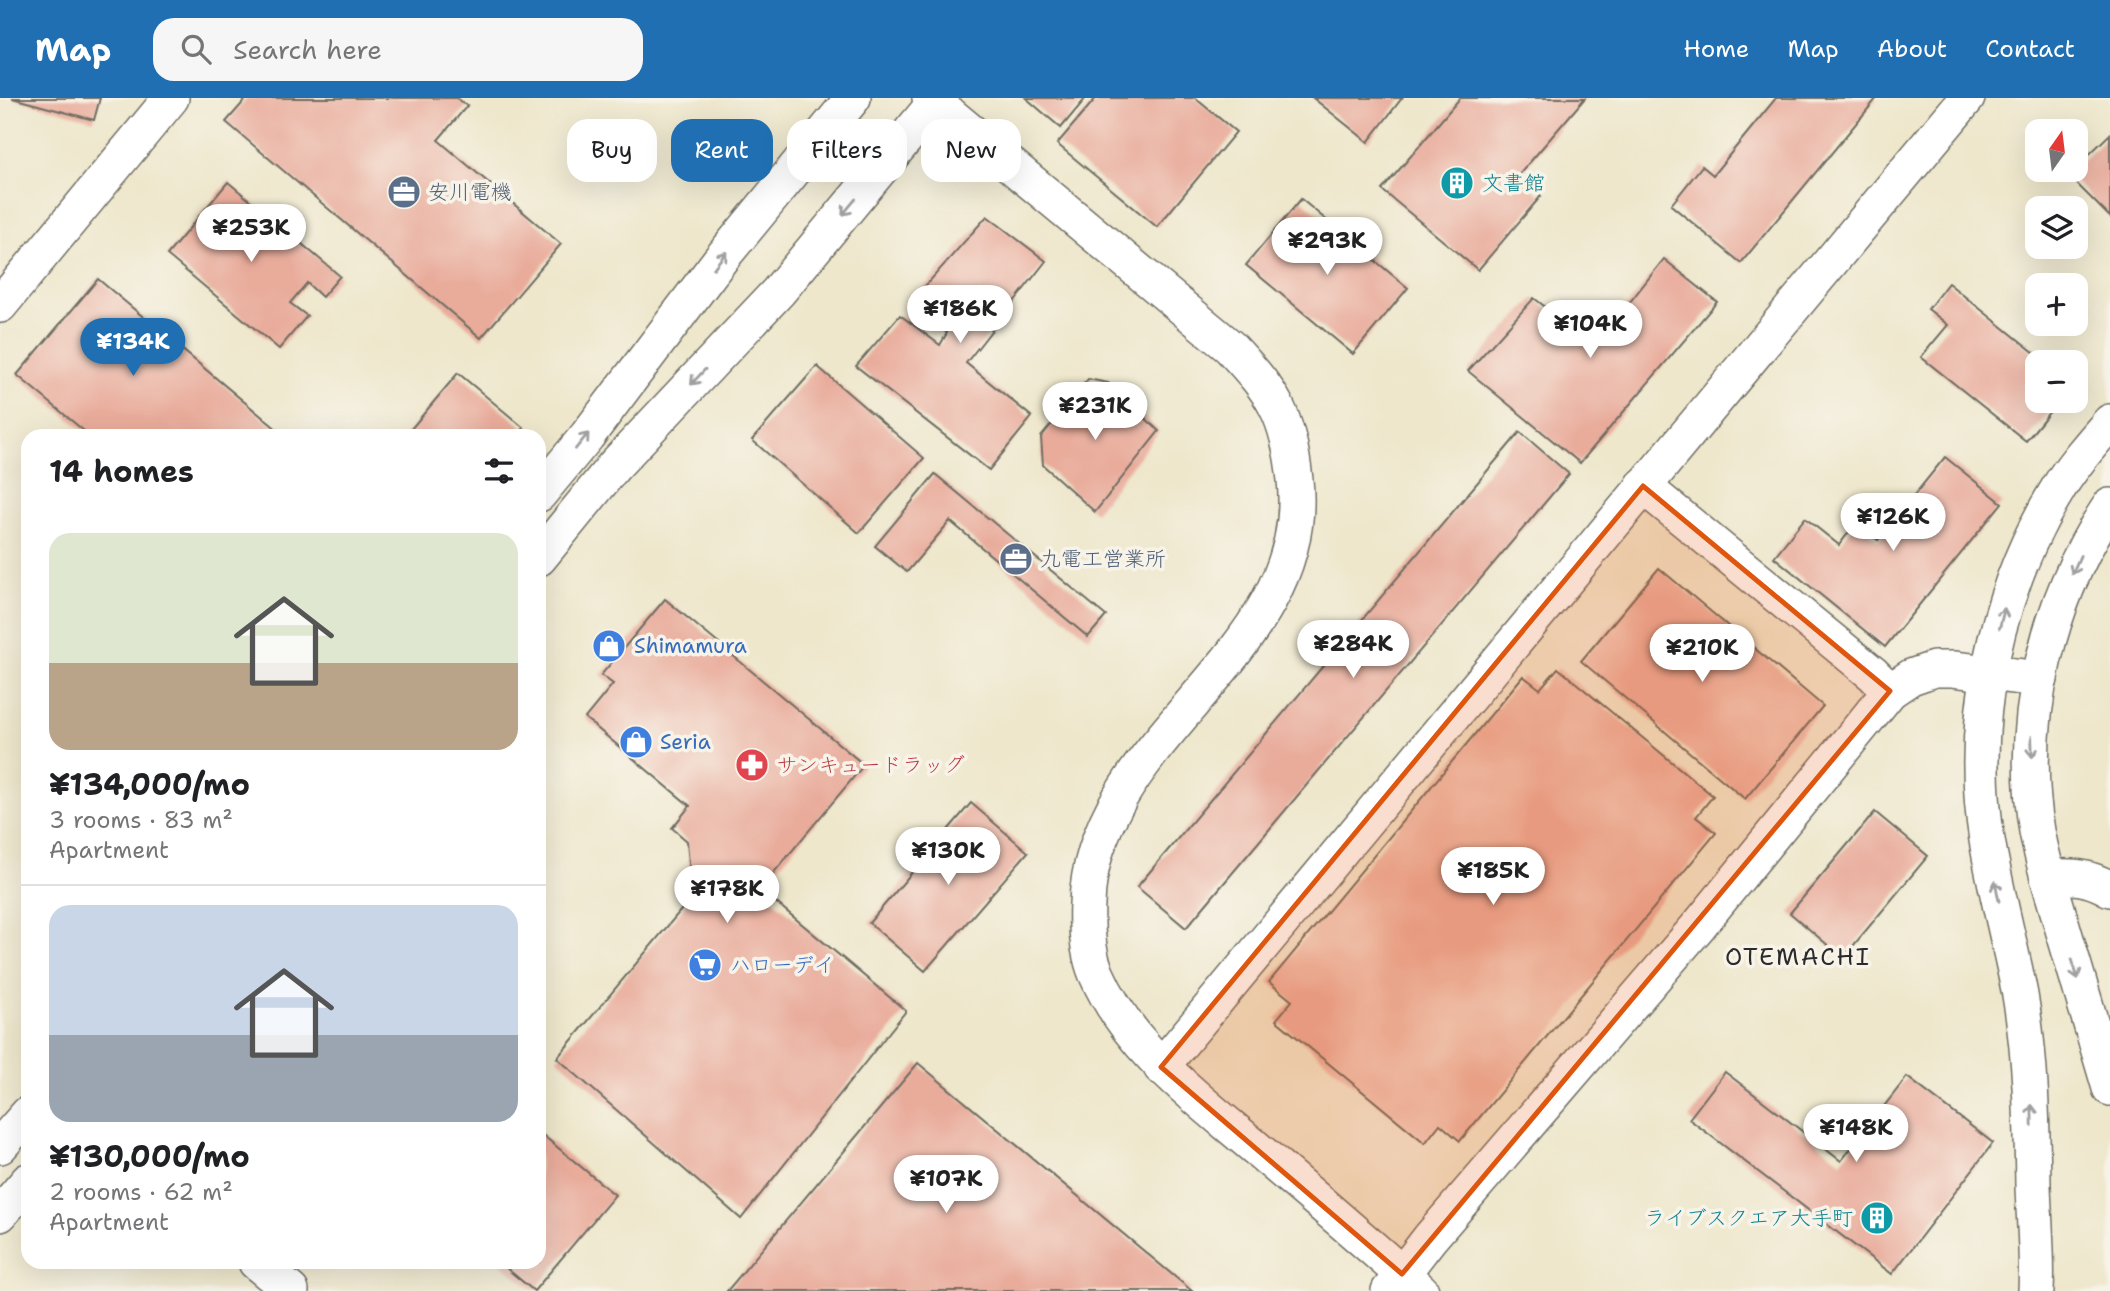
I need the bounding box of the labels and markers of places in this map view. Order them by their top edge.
building icon: 文書館 [1438,164,1476,202]
place label: 文書館 [1482,169,1545,197]
office icon: 安川電機 [385,173,423,211]
place label: 安川電機 [428,178,512,206]
pin: ¥253K [202,204,300,264]
pin: ¥293K [1278,218,1376,277]
pin: ¥186K [911,286,1009,345]
pin: ¥104K [1541,300,1639,360]
pin: ¥134K [84,318,182,378]
pin: ¥231K [1046,382,1144,442]
pin: ¥126K [1844,494,1942,553]
office icon: 九電工営業所 [997,540,1035,578]
place label: 九電工営業所 [1040,545,1166,573]
pin: ¥284K [1304,620,1402,680]
pin: ¥210K [1653,624,1751,684]
shop icon: Shimamura [590,627,628,665]
place label: Shimamura [634,632,747,660]
shop icon: Seria [617,723,655,761]
place label: Seria [660,728,711,756]
pharmacy icon: サンキュードラッグ [733,746,771,784]
place label: サンキュードラッグ [776,751,965,779]
pin: ¥130K [899,828,997,887]
pin: ¥185K [1444,848,1542,907]
pin: ¥178K [678,866,776,925]
supermarket icon: ハローデイ [686,946,724,984]
place label: ハローデイ [730,951,834,979]
pin: ¥148K [1807,1104,1905,1164]
pin: ¥107K [897,1156,995,1215]
building icon: ライブスクエア大手町 [1858,1199,1896,1237]
place label: ライブスクエア大手町 [1644,1204,1853,1232]

